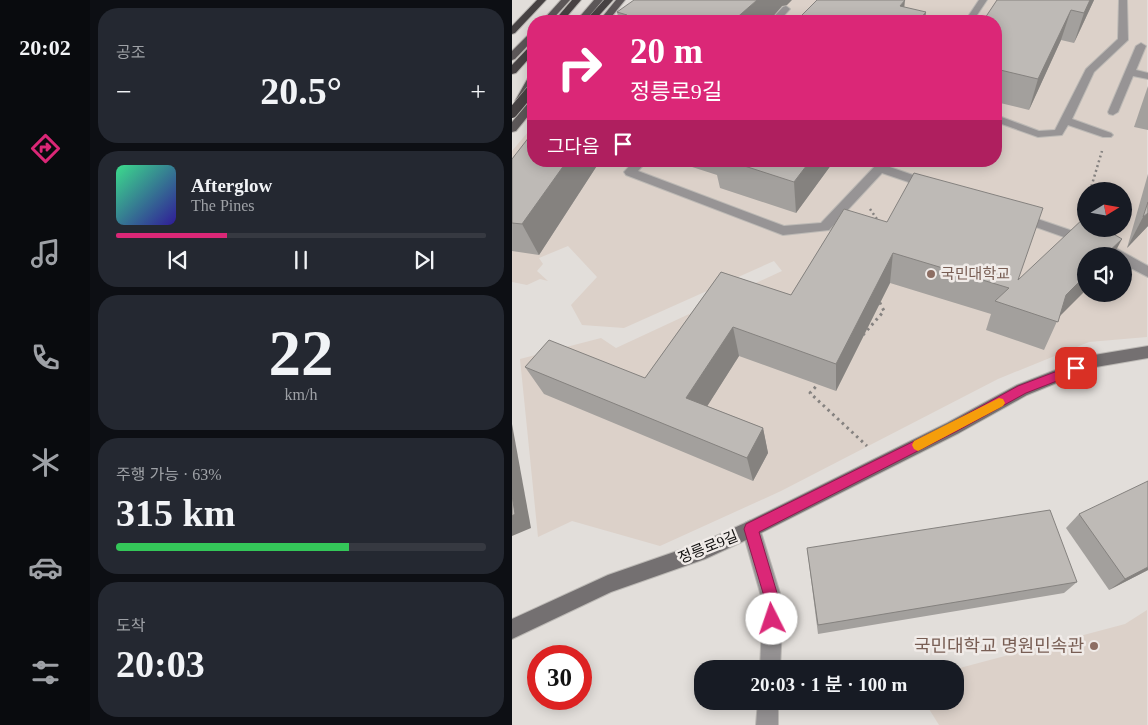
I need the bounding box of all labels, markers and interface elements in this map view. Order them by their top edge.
text: 20 m [630,32,703,71]
text: 20:02 [19,35,71,60]
icon: right [547,35,612,100]
text: 공조 [116,44,145,61]
text: 20.5° [260,70,342,112]
text: − [116,76,132,107]
text: + [470,76,486,107]
text: 정릉로9길 [630,79,722,104]
icon: arrive [609,130,637,158]
icon: directions [28,131,63,166]
text: 그다음 [547,136,599,157]
text: Afterglow [191,175,272,196]
north arrow [1077,182,1132,238]
map controls [1077,182,1132,302]
text: The Pines [191,197,255,214]
icon: music [28,236,63,271]
icon: previous [164,246,192,274]
icon: pause [287,246,315,274]
icon: next [410,246,438,274]
button: sound [1077,247,1132,302]
place label: 국민대학교 [941,265,1010,282]
marker: 국민대학교 [925,268,937,280]
text: 22 [269,317,334,389]
icon: phone [28,340,63,375]
pin [1055,347,1097,389]
icon: arrive [1062,354,1090,382]
text: km/h [285,386,317,403]
icon: climate [28,445,63,480]
text: 주행 가능 · 63% [116,466,222,483]
text: 315 km [116,492,235,534]
street label: 정릉로9길 [676,528,740,566]
icon: car [28,550,63,585]
position arrow [745,592,797,644]
text: 도착 [116,617,145,634]
place label: 국민대학교 명원민속관 [914,636,1084,656]
marker: 국민대학교 명원민속관 [1088,640,1100,652]
text: 20:03 [116,643,205,685]
speed limit sign: 30 [527,645,592,710]
icon: filters [28,655,63,690]
text: 20:03 · 1 분 · 100 m [751,674,907,695]

